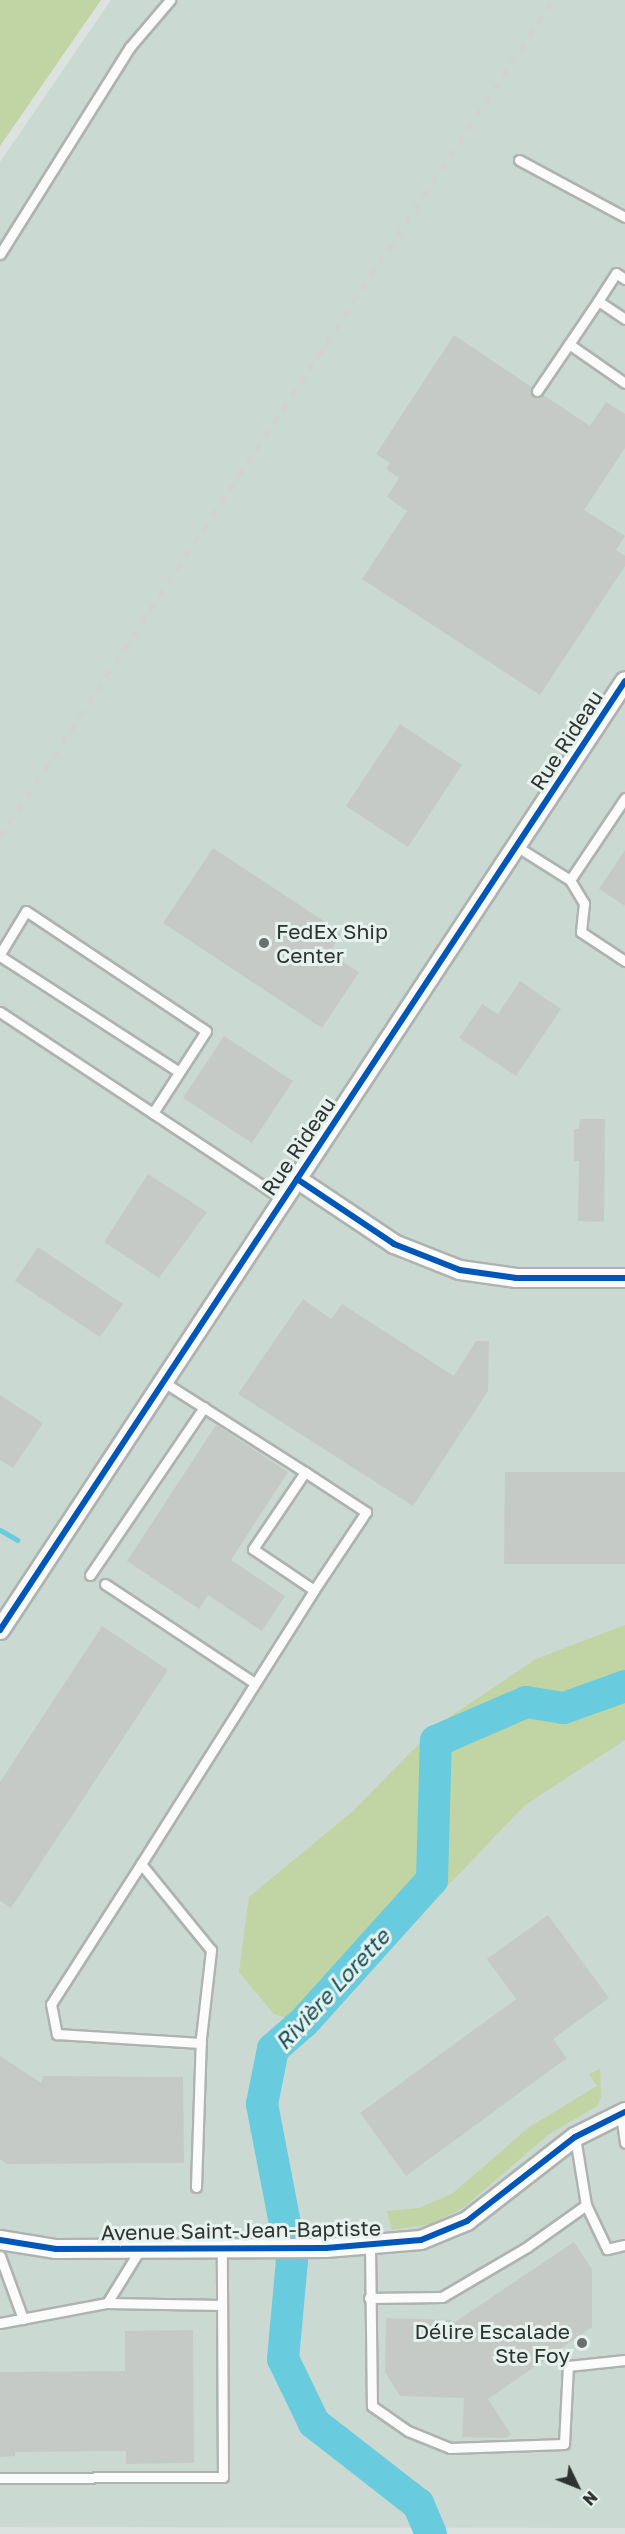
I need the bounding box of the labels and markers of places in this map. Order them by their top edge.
place label: FedEx Ship Center [276,918,388,968]
marker: FedEx Ship Center [257,936,271,950]
place label: Délire Escalade Ste Foy [414,2318,570,2368]
marker: Délire Escalade Ste Foy [575,2336,589,2350]

